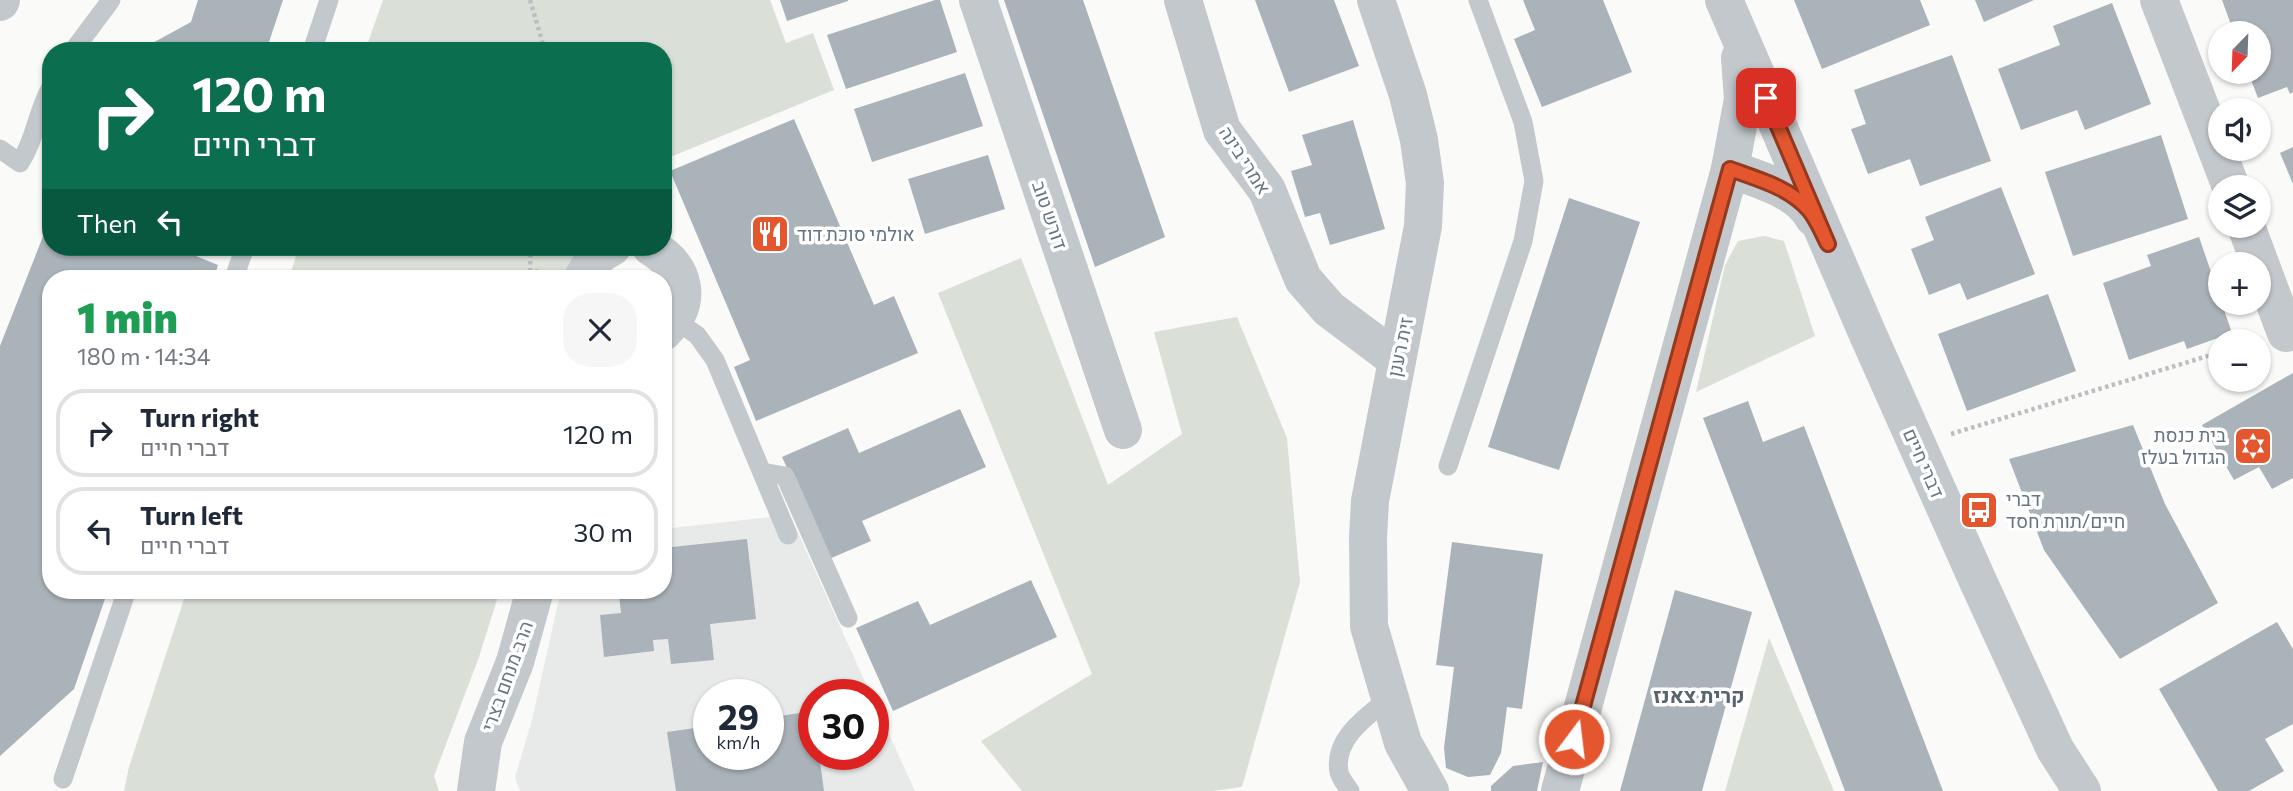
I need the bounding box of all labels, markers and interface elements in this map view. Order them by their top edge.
north arrow [2208,21,2272,84]
map controls [2208,21,2271,392]
text: 120 m [192,62,326,122]
pin [1736,68,1796,128]
icon: right [77,70,168,161]
icon: arrive [1747,79,1785,117]
button: sound [2208,98,2271,161]
street label: אמרי בינה [1215,121,1276,198]
text: דברי חיים [192,123,316,163]
button: layers [2208,175,2271,238]
street label: דורש טוב [1028,178,1073,252]
icon: left [151,203,189,241]
text: Then [77,207,137,238]
restaurant icon: אולמי סוכת דוד [749,213,791,255]
place label: אולמי סוכת דוד [797,222,915,245]
button: + [2208,252,2271,315]
text: 1 min [77,290,178,342]
button: close [563,293,637,367]
street label: זית רענן [1382,315,1417,379]
button: − [2208,329,2271,392]
text: 180 m · 14:34 [77,342,211,370]
text: Turn right [140,401,259,432]
icon: right [81,414,119,452]
text: 120 m [563,418,633,449]
place label: בית כנסת הגדול בעלז [2141,423,2226,468]
street label: דברי חיים [1899,424,1950,501]
synagogue icon: בית כנסת הגדול בעלז [2232,425,2274,467]
text: דברי חיים [140,433,229,461]
place label: דברי חיים/תורת חסד [2006,487,2125,532]
bus stop icon: דברי חיים/תורת חסד [1958,489,2000,531]
text: Turn left [140,499,243,530]
icon: left [81,512,119,550]
text: 30 m [574,516,633,547]
text: דברי חיים [140,531,229,559]
street label: הרב מנחם בצרי [476,617,537,734]
speed limit sign: 30 [798,679,889,770]
district label: קרית צאנז [1653,682,1745,707]
text: 29 [718,694,759,737]
position arrow [1537,702,1611,776]
text: km/h [717,731,760,753]

